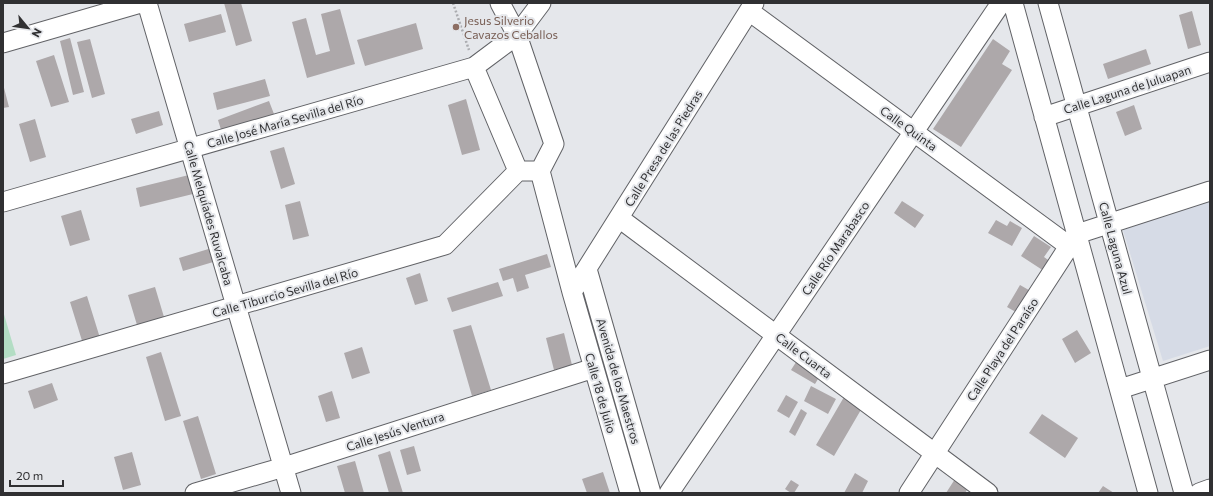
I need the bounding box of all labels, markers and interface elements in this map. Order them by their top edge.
north arrow [8,8,48,48]
place label: Jesus Silverio Cavazos Ceballos [464,13,558,41]
marker: Jesus Silverio Cavazos Ceballos [451,22,461,32]
text: N [29,26,45,40]
street label: Calle Laguna de Juluapan [1062,62,1193,117]
street label: Calle Presa de las Piedras [621,87,705,209]
street label: Calle José María Sevilla del Río [205,92,365,151]
street label: Calle Quinta [878,103,940,153]
street label: Calle Melquíades Ruvalcaba [182,139,236,287]
street label: Calle Río Marabasco [798,198,872,298]
street label: Calle Laguna Azul [1097,200,1135,296]
street label: Calle Tiburcio Sevilla del Río [211,264,359,320]
street label: Calle Playa del Paraíso [964,295,1040,403]
street label: Avenida de los Maestros [594,316,644,446]
street label: Calle Cuarta [773,329,835,381]
street label: Calle 18 de Julio [582,351,619,435]
street label: Calle Jesús Ventura [344,409,446,454]
scale bar [10,462,63,488]
text: 20 m [16,468,43,482]

